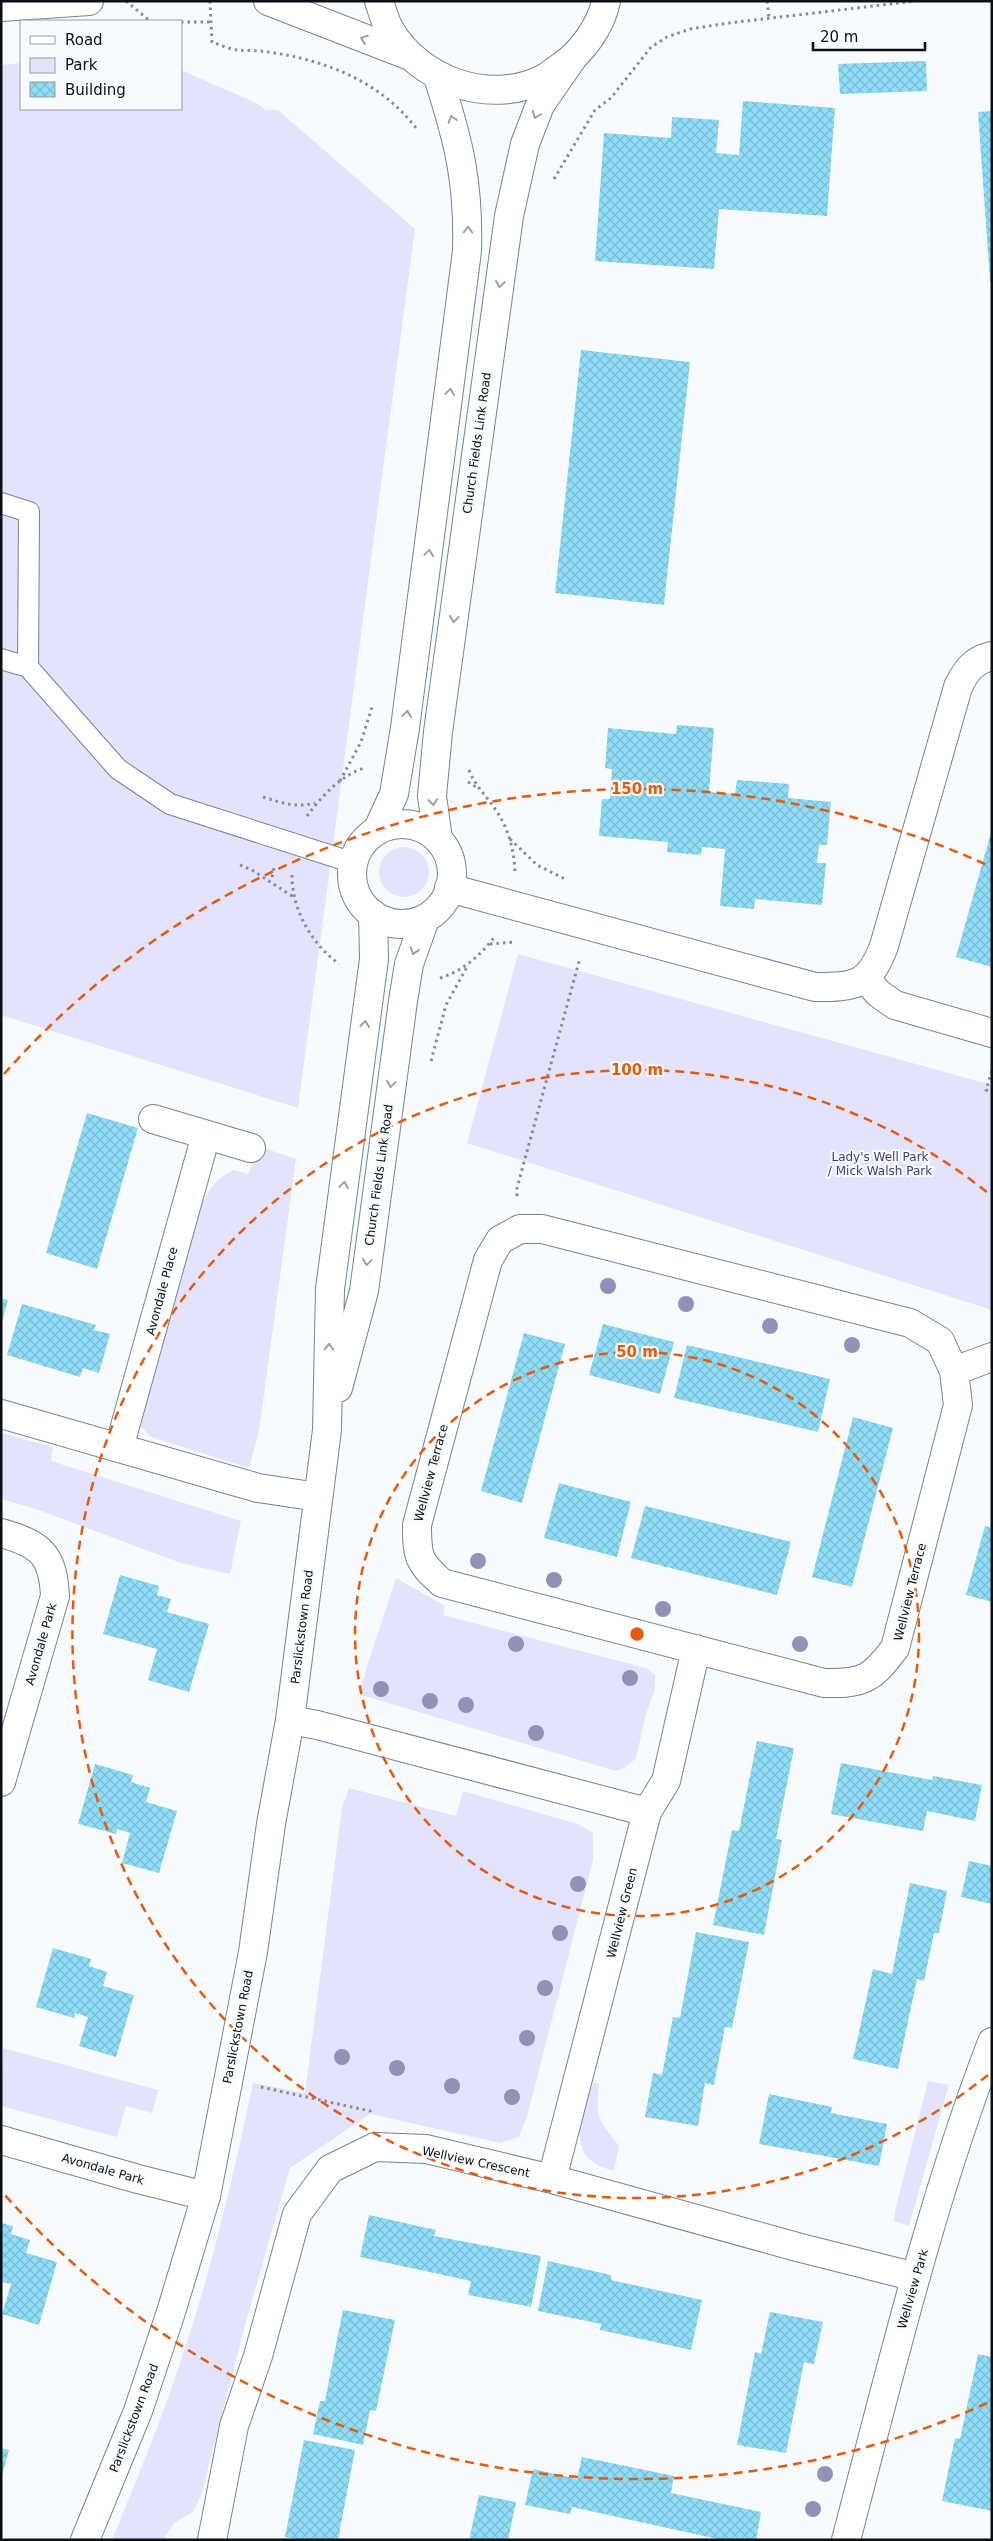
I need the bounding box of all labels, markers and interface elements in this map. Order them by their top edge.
legend [20,20,182,110]
scale bar [813,20,926,52]
text: 20 m [820,28,858,46]
text: Road [65,31,103,49]
one-way arrow [361,34,369,44]
text: Park [65,56,98,74]
text: Building [65,81,126,99]
one-way arrow [532,110,542,119]
one-way arrow [447,115,457,123]
one-way arrow [463,226,473,234]
one-way arrow [495,280,505,289]
street label: Church Fields Link Road [460,371,494,515]
one-way arrow [444,387,455,395]
one-way arrow [423,548,433,557]
one-way arrow [449,614,459,623]
one-way arrow [401,709,412,717]
text: 150 m [611,780,663,798]
one-way arrow [427,799,438,807]
one-way arrow [410,946,420,955]
one-way arrow [359,1020,370,1028]
text: 100 m [611,1061,663,1079]
one-way arrow [386,1080,397,1088]
street label: Church Fields Link Road [362,1103,396,1247]
park label: Lady's Well Park / Mick Walsh Park [828,1150,932,1178]
one-way arrow [338,1181,348,1189]
street label: Avondale Place [143,1245,181,1337]
one-way arrow [363,1258,373,1267]
one-way arrow [323,1342,334,1350]
text: 50 m [616,1343,658,1361]
street label: Wellview Terrace [411,1423,451,1523]
street label: Wellview Terrace [891,1542,929,1642]
street label: Parslickstown Road [288,1569,316,1685]
street label: Avondale Park [23,1601,59,1687]
centre of rings [628,1625,646,1643]
street label: Wellview Green [604,1866,640,1960]
street label: Parslickstown Road [220,1969,256,2085]
street label: Wellview Crescent [421,2144,531,2180]
street label: Avondale Park [60,2151,146,2187]
street label: Wellview Park [895,2247,931,2331]
street label: Parslickstown Road [107,2362,161,2474]

